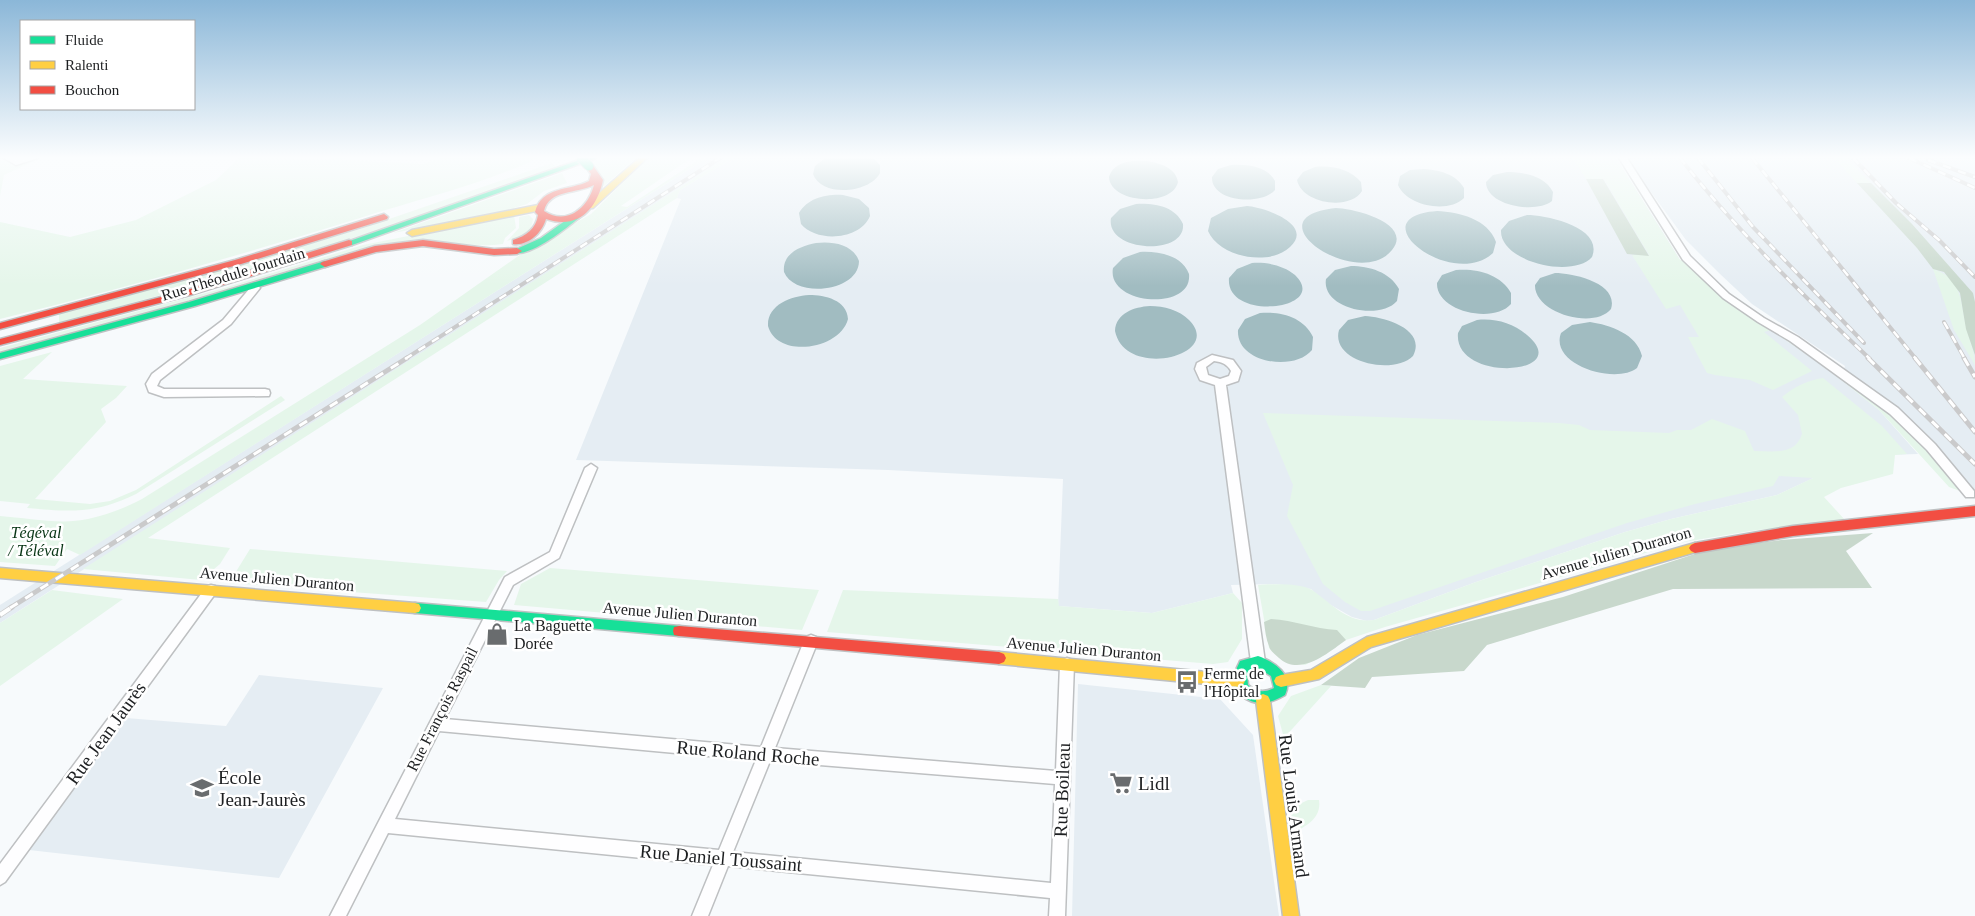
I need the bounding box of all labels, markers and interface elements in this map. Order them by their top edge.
legend [20,20,195,110]
text: Fluide [65,32,104,48]
text: Ralenti [65,57,108,73]
text: Bouchon [65,82,120,98]
street label: Rue Théodule Jourdain [159,244,307,304]
street label: Avenue Julien Duranton [1539,523,1693,583]
park label: Tégéval / Téléval [7,524,64,559]
street label: Avenue Julien Duranton [199,564,355,594]
street label: Avenue Julien Duranton [602,599,758,629]
place label: La Baguette Dorée [514,617,592,652]
shop icon: La Baguette Dorée [484,621,510,647]
street label: Avenue Julien Duranton [1006,634,1162,664]
street label: Rue François Raspail [403,644,482,774]
place label: Ferme de l'Hôpital [1204,665,1264,701]
bus stop icon: Ferme de l'Hôpital [1174,669,1200,695]
street label: Rue Jean Jaurès [62,678,150,788]
street label: Rue Louis Armand [1275,733,1313,880]
street label: Rue Roland Roche [676,736,820,770]
street label: Rue Boileau [1050,742,1074,838]
place label: École Jean-Jaurès [218,767,306,810]
supermarket icon: Lidl [1108,770,1134,796]
place label: Lidl [1138,773,1170,794]
school or university icon: École Jean-Jaurès [189,775,215,801]
street label: Rue Daniel Toussaint [639,840,804,876]

